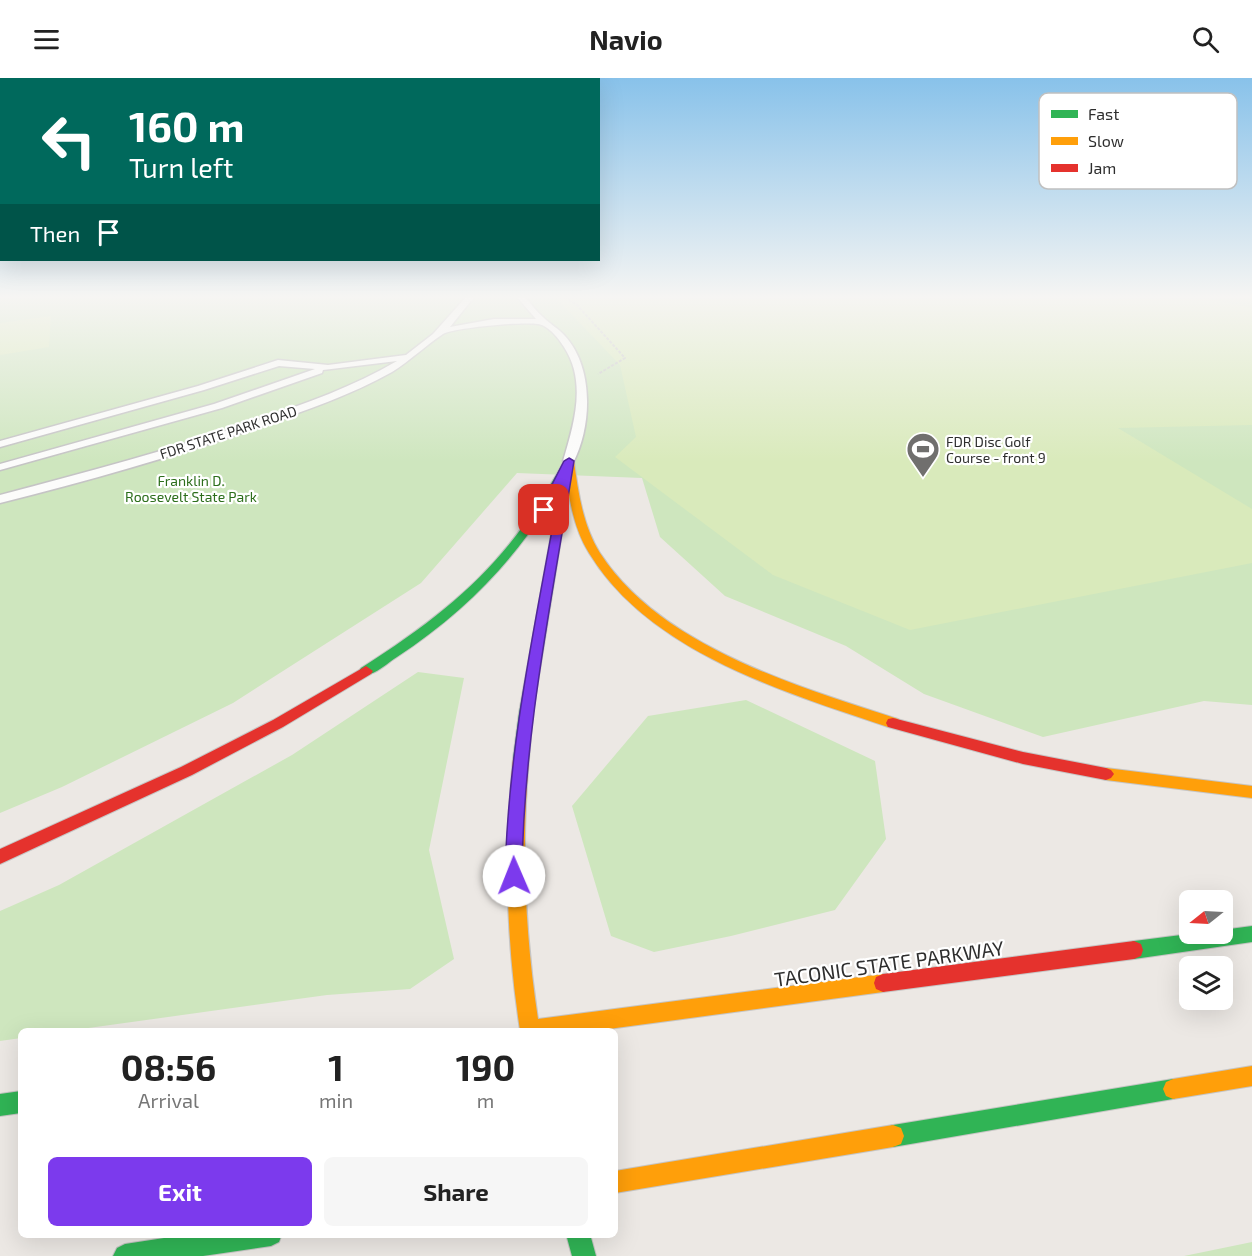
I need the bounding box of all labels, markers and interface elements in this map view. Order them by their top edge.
icon: menu [30,23,63,56]
text: Navio [589,23,663,55]
icon: search [1189,23,1222,56]
legend [1039,93,1237,189]
text: 160 m [129,100,245,150]
icon: left [30,102,108,180]
text: Fast [1088,104,1119,123]
text: Slow [1088,131,1124,150]
text: Turn left [129,151,233,183]
text: Jam [1088,158,1116,177]
icon: arrive [92,216,125,249]
text: Then [30,220,80,246]
street label: FDR STATE PARK ROAD [157,402,299,462]
sports icon: FDR Disc Golf Course - front 9 [905,431,941,478]
place label: FDR Disc Golf Course - front 9 [946,433,1046,466]
park label: Franklin D. Roosevelt State Park [125,472,257,505]
pin [518,484,569,535]
icon: arrive [527,493,560,526]
position arrow [482,844,546,908]
north arrow [1179,890,1233,944]
map controls [1179,890,1233,1010]
street label: TACONIC STATE PARKWAY [773,935,1006,991]
button: layers [1179,956,1233,1010]
text: 08:56 [121,1045,216,1088]
text: 1 [328,1045,344,1088]
text: 190 [456,1045,515,1088]
text: Arrival [138,1088,199,1112]
text: min [319,1088,353,1112]
text: m [477,1088,494,1112]
button: Exit [48,1157,312,1226]
button: Share [324,1157,588,1226]

